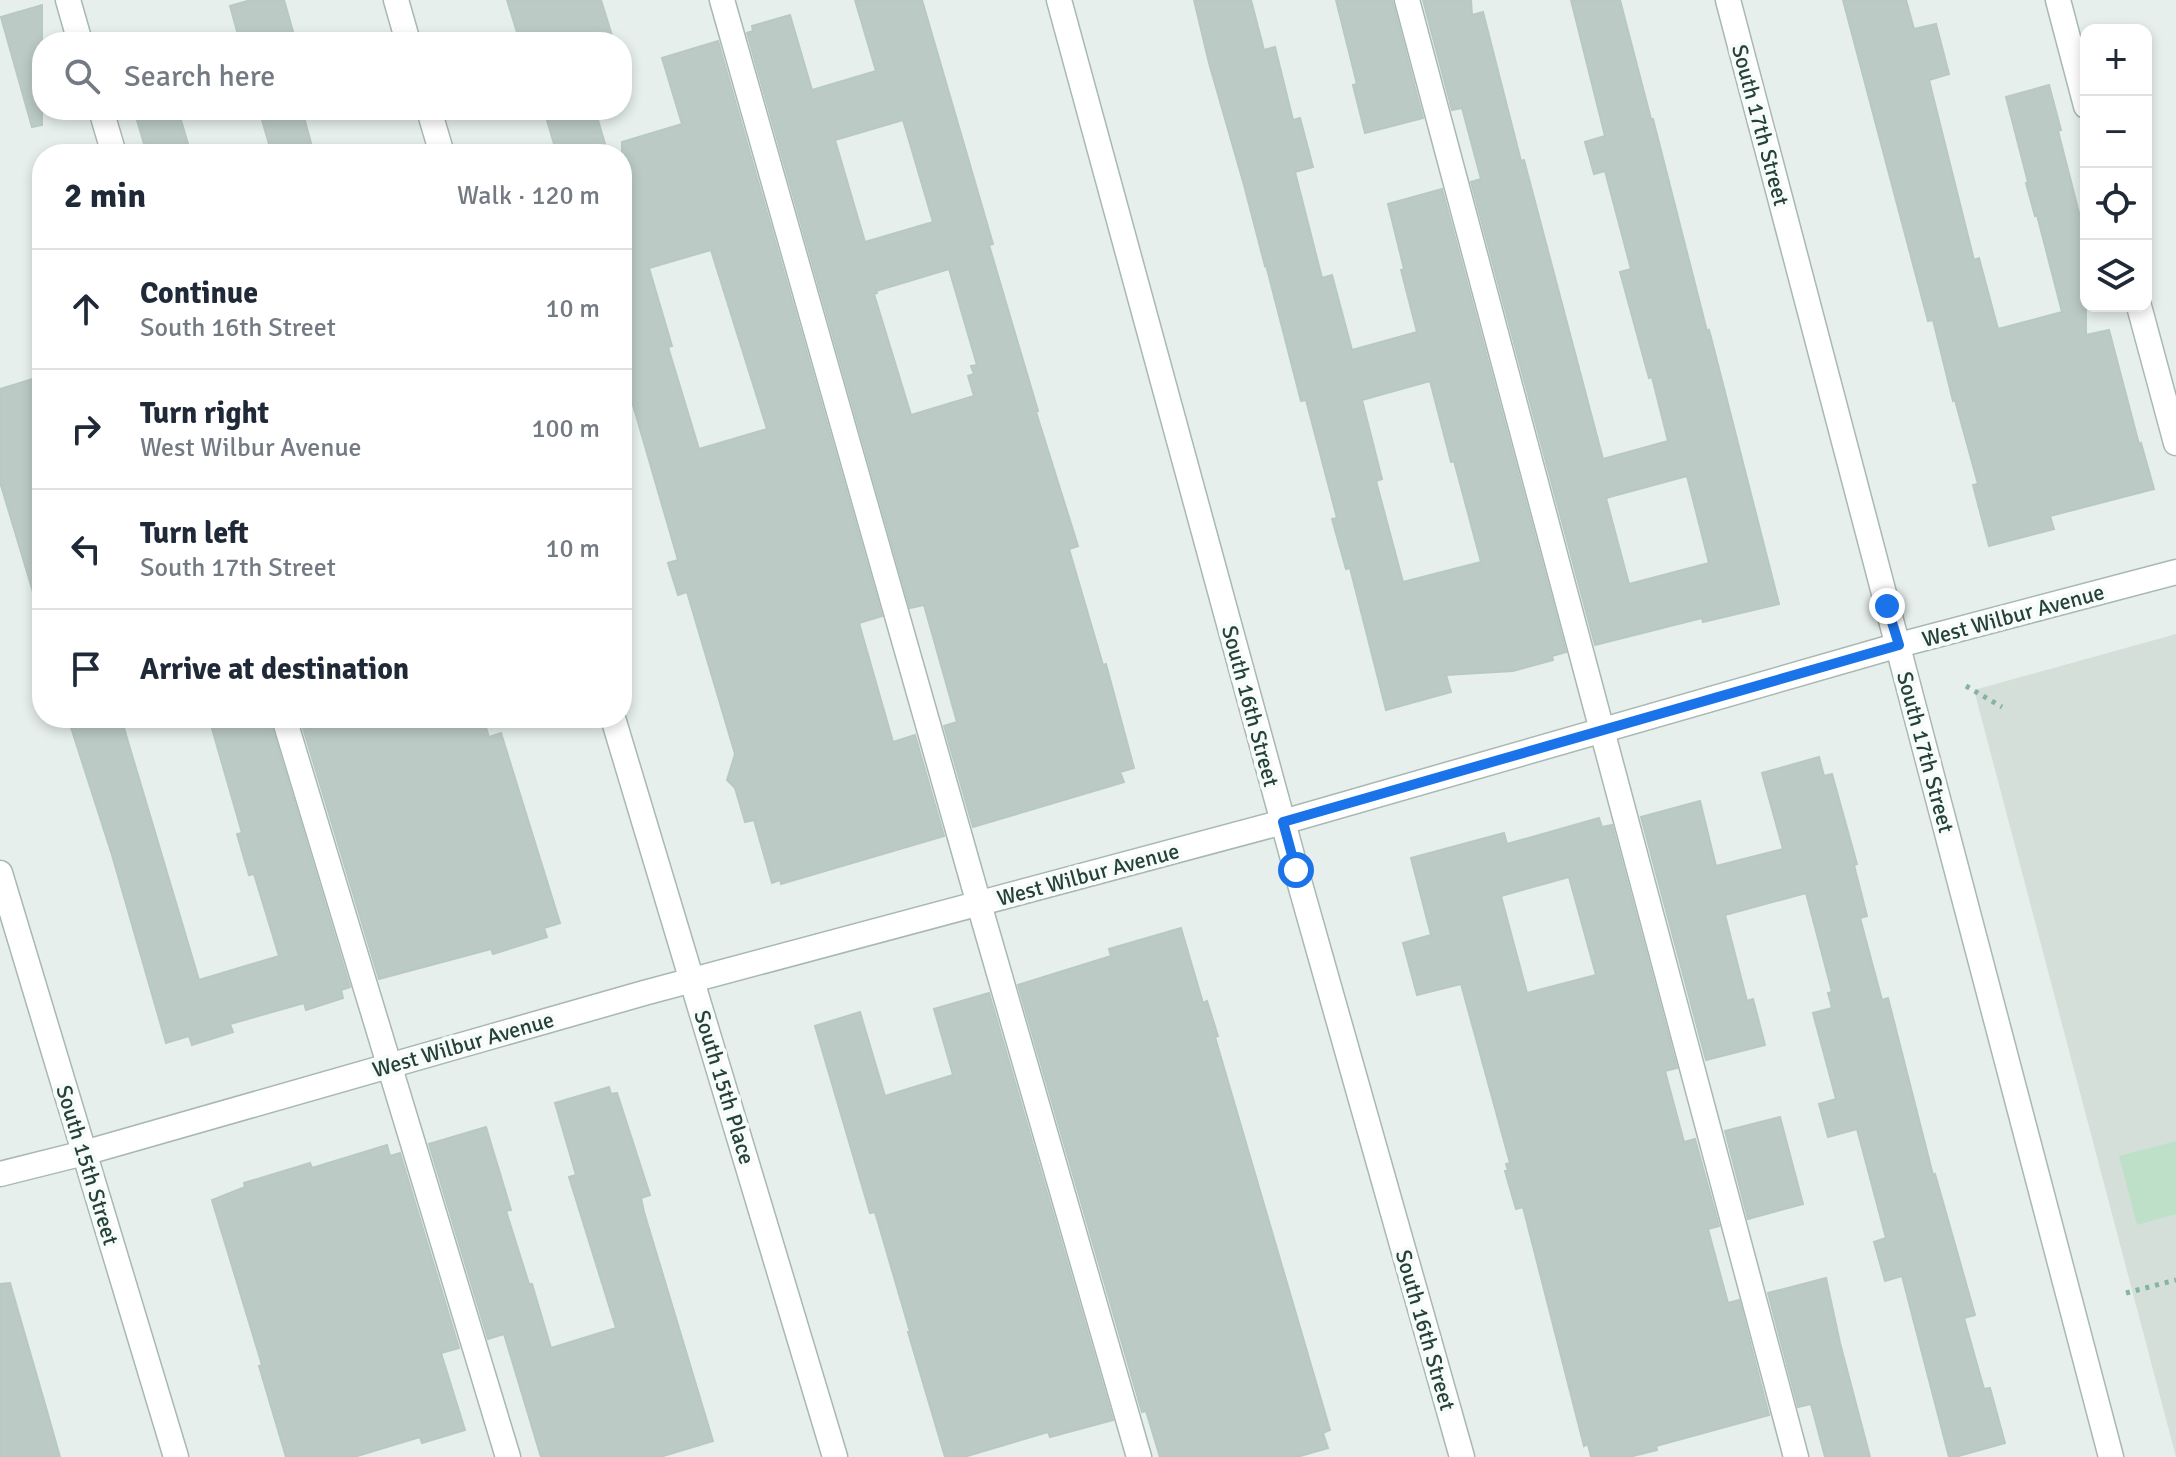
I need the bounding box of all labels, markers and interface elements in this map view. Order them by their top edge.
map controls [2080,24,2152,312]
button: + [2080,24,2152,96]
search box [32,32,632,120]
street label: South 17th Street [1726,42,1795,209]
icon: search [60,54,104,98]
text: Search here [124,58,275,95]
button: − [2080,96,2152,168]
button: locate [2080,168,2152,240]
text: 2 min [64,175,146,217]
text: Walk · 120 m [457,180,600,212]
button: layers [2080,240,2152,312]
text: Continue [140,275,258,312]
icon: ahead [64,287,108,331]
text: 10 m [545,293,600,325]
text: South 16th Street [140,312,336,344]
text: Turn right [140,395,269,432]
icon: right [64,407,108,451]
text: 100 m [531,413,600,445]
text: West Wilbur Avenue [140,432,362,464]
text: Turn left [140,515,249,552]
icon: left [64,527,108,571]
text: 10 m [545,533,600,565]
text: South 17th Street [140,552,336,584]
street label: West Wilbur Avenue [1919,578,2107,653]
route end [1869,588,1905,624]
street label: South 16th Street [1216,623,1285,790]
icon: arrive [64,647,108,691]
text: Arrive at destination [140,651,409,688]
street label: South 17th Street [1891,669,1960,836]
street label: West Wilbur Avenue [994,837,1182,912]
route start [1278,852,1314,888]
street label: West Wilbur Avenue [369,1006,557,1083]
street label: South 15th Place [688,1007,761,1168]
street label: South 15th Street [50,1082,125,1249]
street label: South 16th Street [1390,1247,1461,1414]

